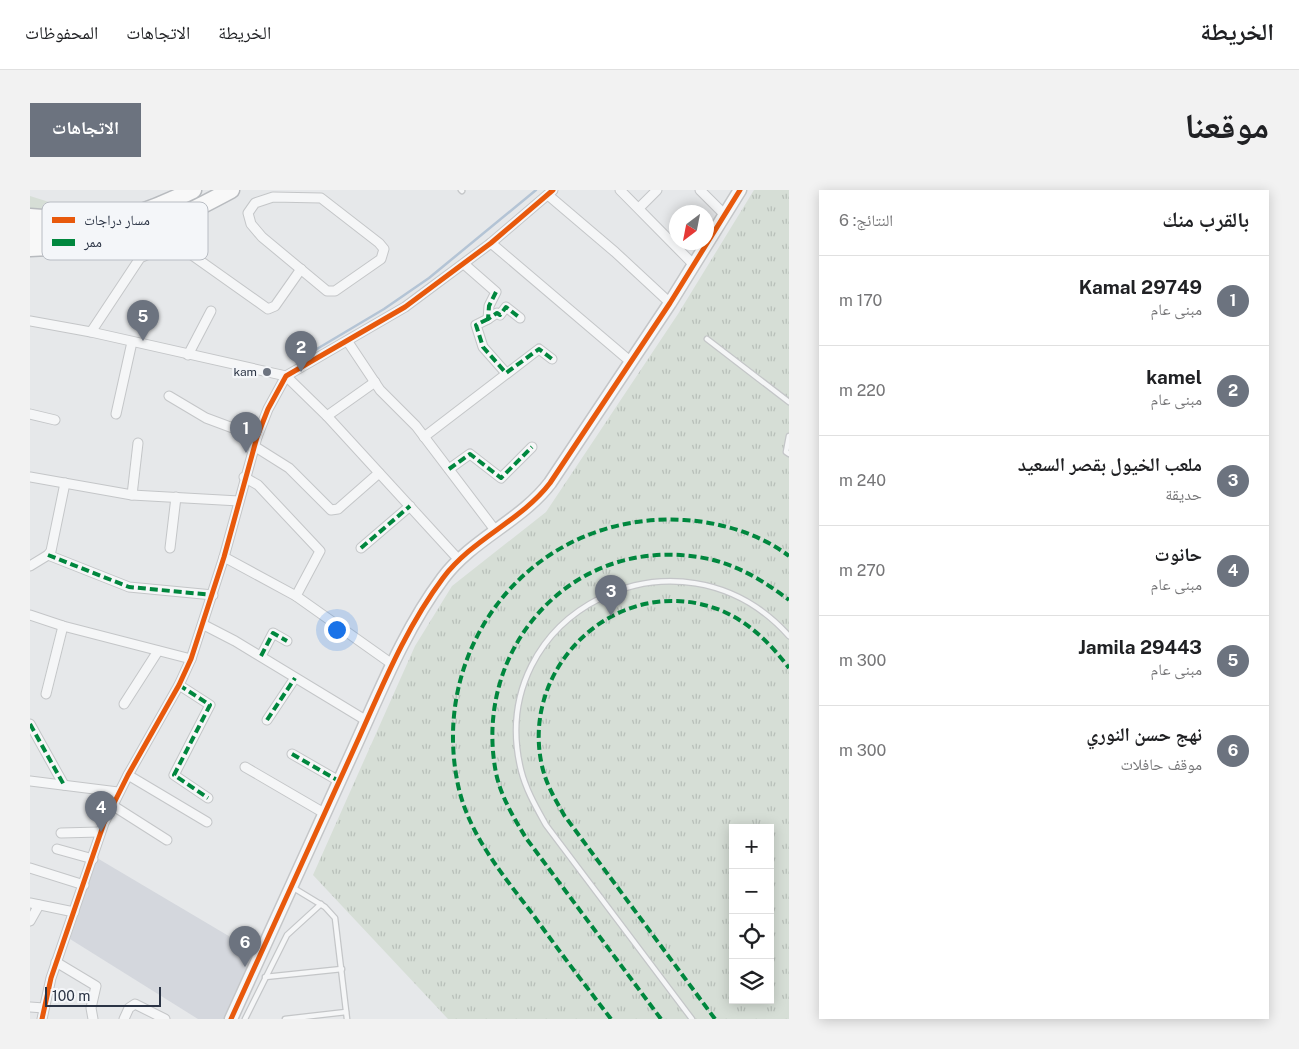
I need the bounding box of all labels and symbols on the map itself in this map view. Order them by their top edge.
legend [42,202,208,260]
north arrow [669,205,714,250]
text: مسار دراجات [84,212,150,229]
text: ممر [83,234,102,251]
pin: 5 [127,300,159,341]
pin: 2 [285,331,317,372]
place label: kam [233,365,257,379]
marker: kam [261,366,273,378]
pin: 1 [230,412,262,453]
pin: 3 [595,575,627,616]
your location [324,617,350,643]
pin: 4 [85,791,117,832]
pin: 6 [229,926,261,967]
scale bar [45,984,161,1007]

